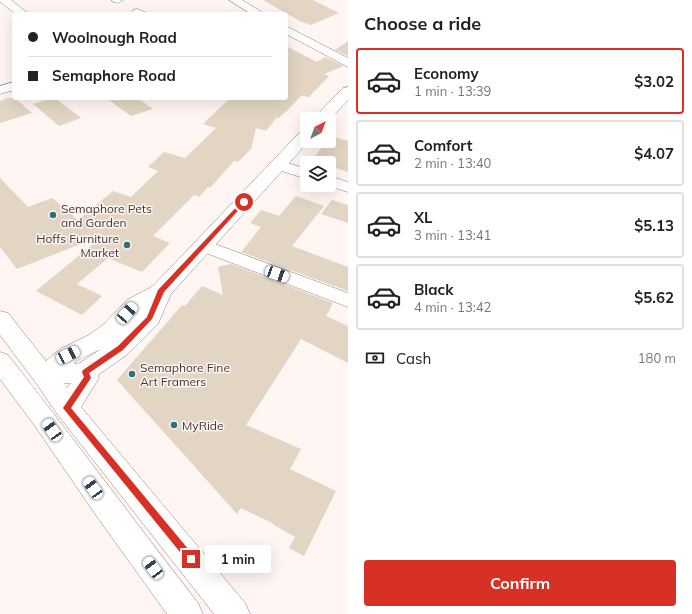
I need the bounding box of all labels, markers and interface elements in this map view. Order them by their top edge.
text: Choose a ride [364,12,481,35]
text: Woolnough Road [52,28,177,47]
icon: car [366,63,402,99]
text: Economy [414,64,479,83]
text: Semaphore Road [52,66,176,85]
text: $3.02 [634,72,674,91]
text: 1 min · 13:39 [414,83,491,99]
north arrow [300,112,336,148]
map controls [300,112,336,192]
icon: car [366,135,402,171]
text: Comfort [414,136,472,155]
text: $4.07 [634,144,674,163]
text: 2 min · 13:40 [414,155,491,171]
button: layers [300,156,336,192]
route start [235,193,253,211]
place label: Semaphore Pets and Garden [61,201,152,230]
icon: car [366,207,402,243]
text: XL [414,208,432,227]
marker: Semaphore Pets and Garden [48,210,58,220]
text: $5.13 [634,216,674,235]
text: 3 min · 13:41 [414,227,491,243]
place label: Hoffs Furniture Market [36,231,119,260]
marker: Hoffs Furniture Market [122,240,132,250]
car [264,264,290,284]
icon: car [366,279,402,315]
text: Black [414,280,453,299]
text: $5.62 [634,288,674,307]
text: 4 min · 13:42 [414,299,491,315]
car [115,300,139,326]
car [55,344,81,366]
icon: cash [364,347,386,369]
text: Cash [396,349,431,368]
text: 180 m [638,350,676,366]
place label: Semaphore Fine Art Framers [140,360,230,389]
marker: Semaphore Fine Art Framers [127,369,137,379]
car [40,417,64,443]
place label: MyRide [182,418,224,433]
marker: MyRide [169,420,179,430]
car [81,475,105,501]
callout: 1 min [205,545,271,573]
route end [182,550,200,568]
text: 1 min [221,551,255,567]
car [141,555,165,581]
button: Confirm [364,560,676,606]

